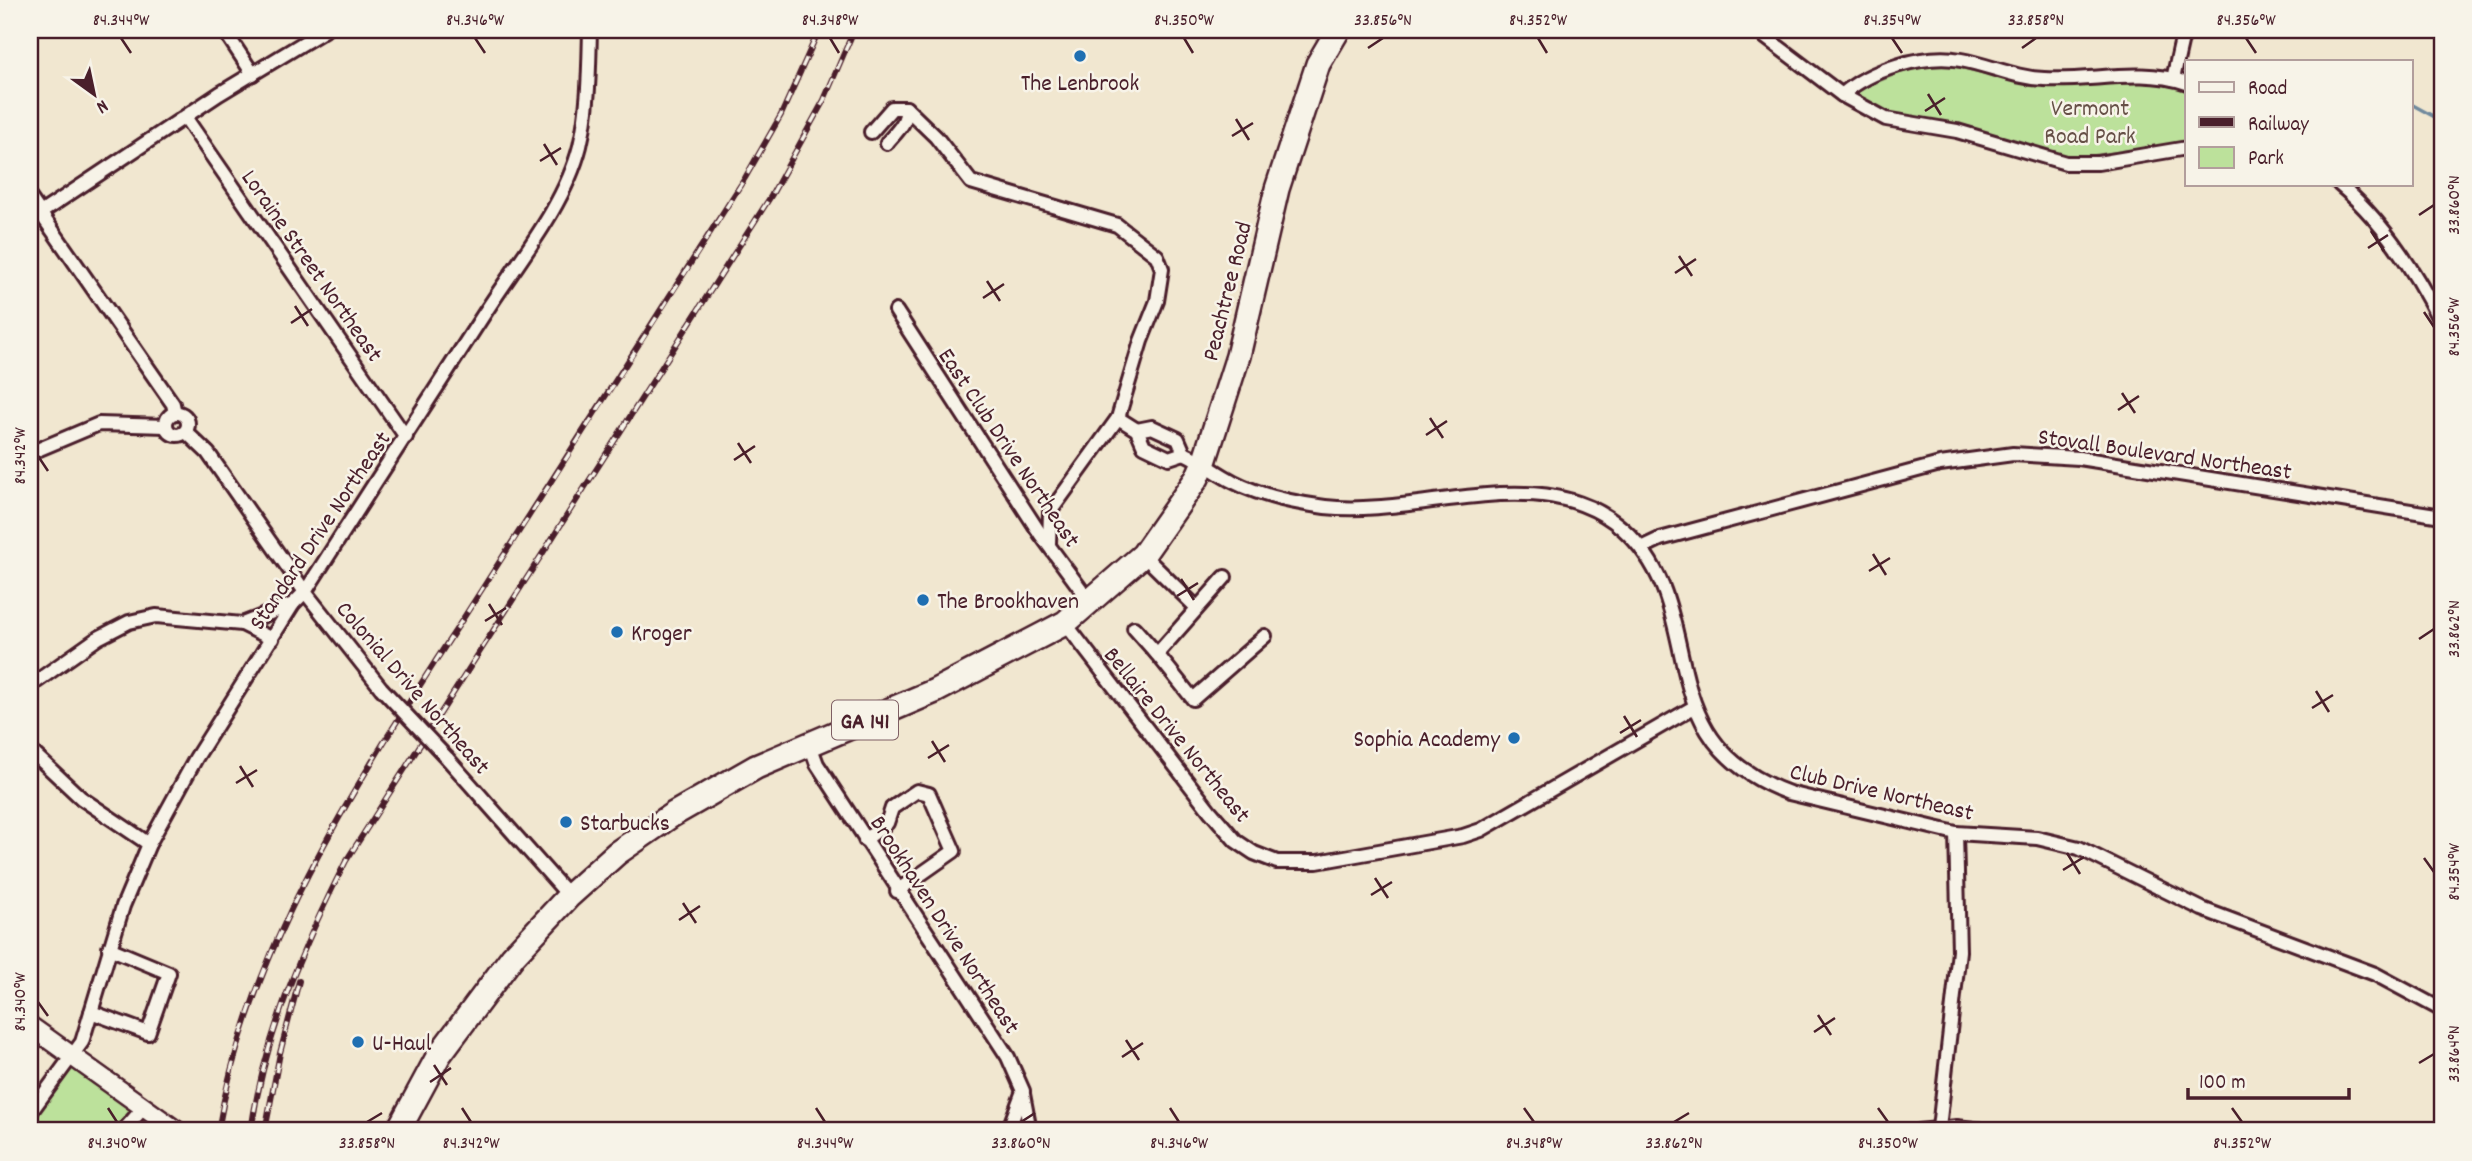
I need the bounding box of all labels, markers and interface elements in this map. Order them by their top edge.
text: 84.344°W [93,9,150,34]
text: 84.346°W [446,9,505,34]
text: 84.348°W [802,9,859,34]
text: 84.350°W [1154,9,1215,34]
text: 33.856°N [1354,9,1412,34]
text: 84.352°W [1509,9,1568,34]
text: 84.354°W [1863,9,1921,34]
text: 33.858°N [2008,9,2064,34]
text: 84.356°W [2217,9,2276,34]
marker: The Lenbrook [1072,48,1088,64]
north arrow [60,60,130,130]
legend [2185,60,2412,186]
place label: The Lenbrook [1021,68,1139,102]
text: Road [2248,75,2287,105]
text: N [90,91,113,119]
park label: Vermont Road Park [2044,93,2136,155]
text: Railway [2248,111,2309,141]
text: Park [2248,145,2284,175]
street label: Loraine Street Northeast [231,164,390,370]
text: 33.860°N [2443,175,2468,235]
street label: Peachtree Road [1195,218,1263,365]
text: 84.356°W [2443,297,2468,356]
street label: East Club Drive Northeast [928,342,1087,555]
street label: Stovall Boulevard Northeast [2035,421,2294,491]
street label: Standard Drive Northeast [242,425,401,638]
text: 84.342°W [9,427,34,485]
place label: The Brookhaven [937,586,1079,620]
marker: The Brookhaven [915,592,931,608]
street label: Colonial Drive Northeast [327,595,497,784]
text: 33.862°N [2443,600,2468,658]
place label: Kroger [631,618,692,652]
marker: Kroger [609,624,625,640]
street label: Bellaire Drive Northeast [1094,641,1257,831]
road number: GA 141 [832,700,898,740]
place label: Sophia Academy [1354,724,1501,758]
marker: Sophia Academy [1506,730,1522,746]
street label: Club Drive Northeast [1786,756,1977,832]
place label: Starbucks [580,808,670,842]
street label: Brookhaven Drive Northeast [860,810,1027,1042]
marker: Starbucks [558,814,574,830]
text: 84.354°W [2443,843,2468,901]
text: 84.340°W [9,972,34,1032]
text: 33.864°N [2443,1025,2468,1083]
place label: U-Haul [372,1028,432,1062]
marker: U-Haul [350,1034,366,1050]
scale bar [2188,1056,2350,1100]
text: 100 m [2199,1069,2246,1099]
text: 84.340°W [87,1132,147,1157]
text: 33.858°N [339,1132,395,1157]
text: 84.342°W [442,1132,500,1157]
text: 84.344°W [797,1132,854,1157]
text: 33.860°N [991,1132,1051,1157]
text: 84.346°W [1150,1132,1209,1157]
text: 84.348°W [1506,1132,1563,1157]
text: 33.862°N [1645,1132,1703,1157]
text: 84.350°W [1858,1132,1919,1157]
text: 84.352°W [2213,1132,2272,1157]

